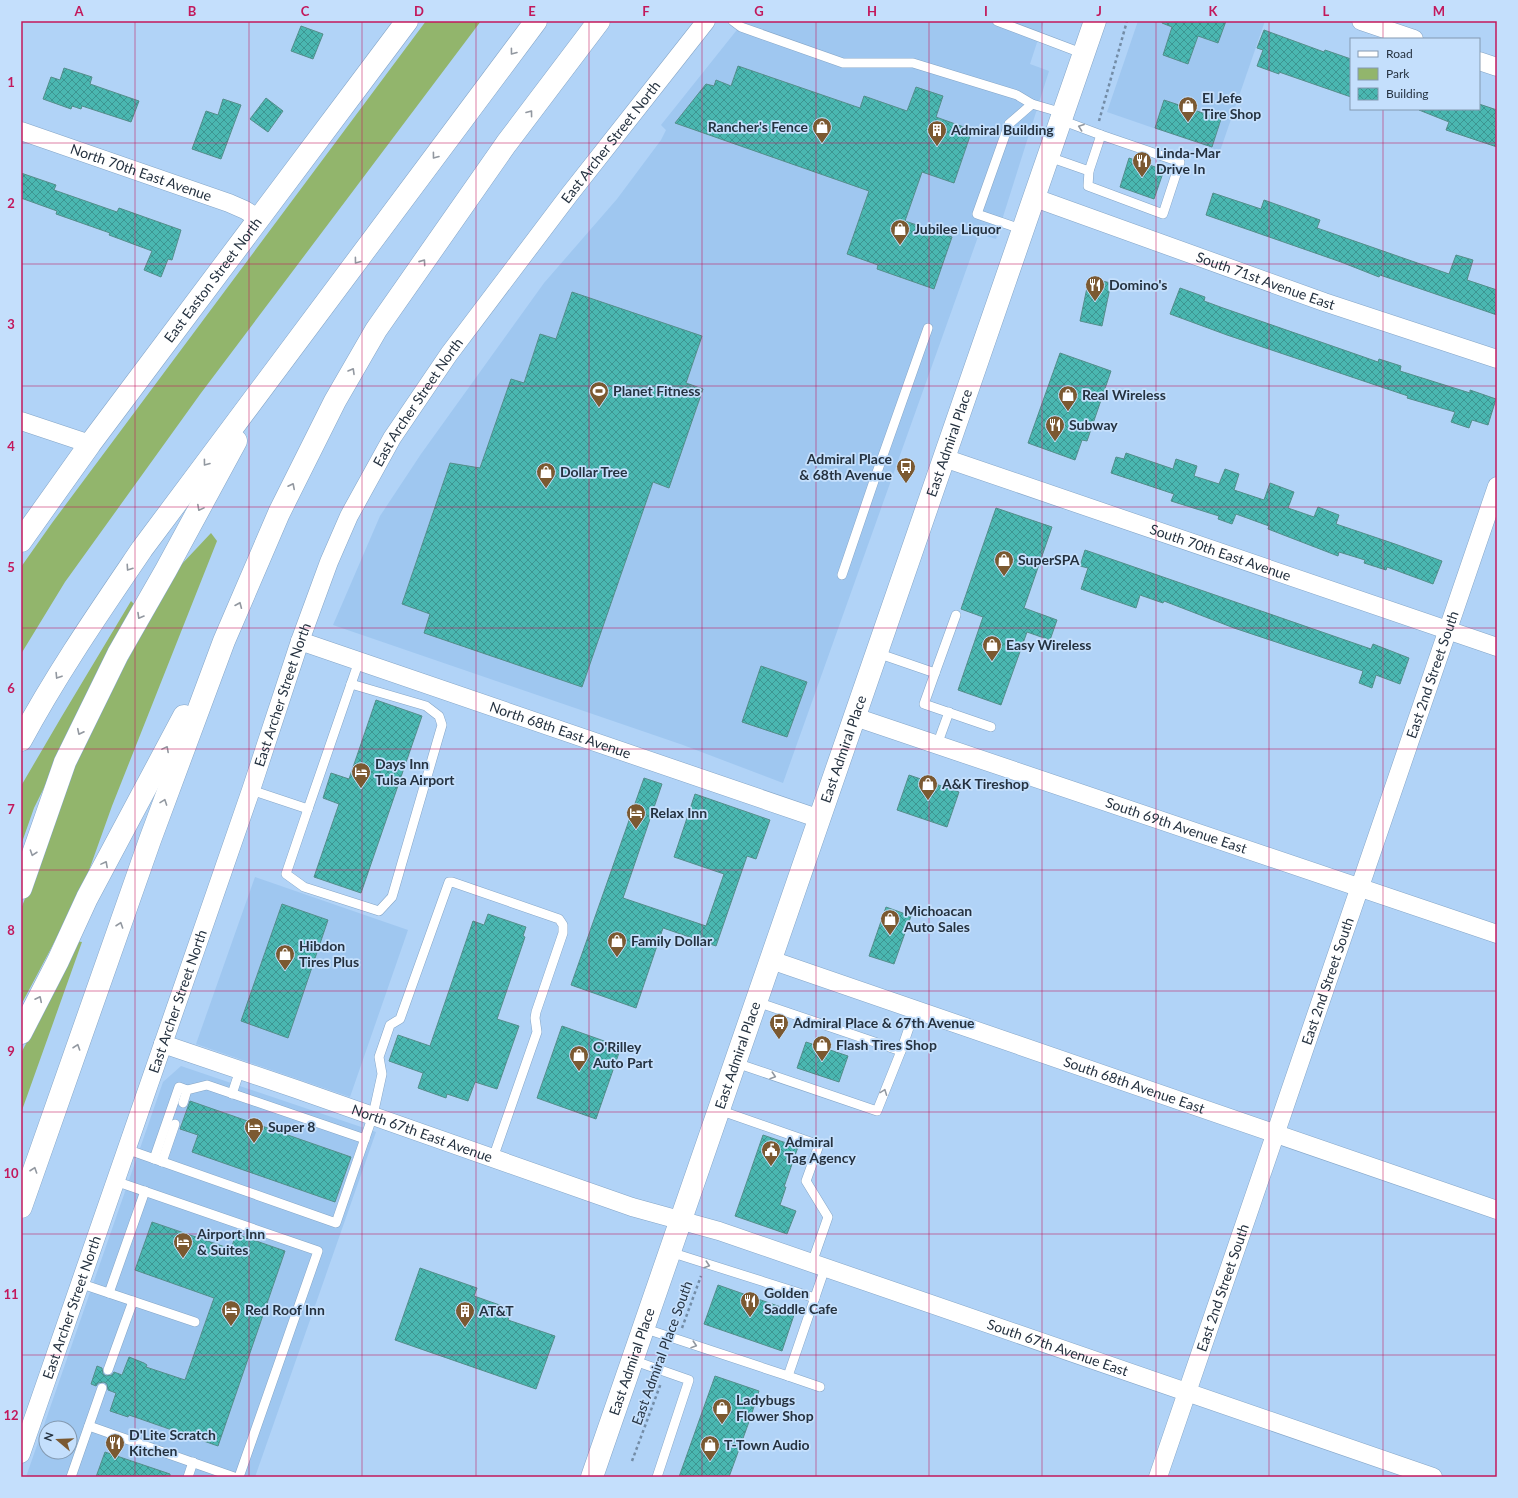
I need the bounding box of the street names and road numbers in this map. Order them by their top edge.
street label: East Archer Street North [557,77,664,206]
street label: North 70th East Avenue [68,140,214,204]
street label: East Easton Street North [160,214,265,346]
street label: South 71st Avenue East [1194,248,1337,313]
street label: East Archer Street North [369,334,466,469]
street label: East Admiral Place [922,387,975,499]
street label: South 70th East Avenue [1148,520,1293,584]
street label: East 2nd Street South [1402,608,1462,740]
street label: East Archer Street North [250,620,314,769]
street label: East Admiral Place [817,693,869,805]
street label: North 68th East Avenue [487,698,633,762]
street label: South 69th Avenue East [1103,793,1249,857]
street label: East 2nd Street South [1297,915,1357,1047]
street label: East Archer Street North [145,927,210,1075]
street label: East Admiral Place [711,999,764,1111]
street label: South 68th Avenue East [1061,1052,1207,1117]
street label: North 67th East Avenue [349,1100,495,1165]
street label: East 2nd Street South [1193,1222,1252,1354]
street label: East Archer Street North [39,1233,104,1381]
street label: East Admiral Place South [628,1278,696,1428]
street label: East Admiral Place [606,1305,658,1417]
street label: South 67th Avenue East [985,1315,1131,1379]

